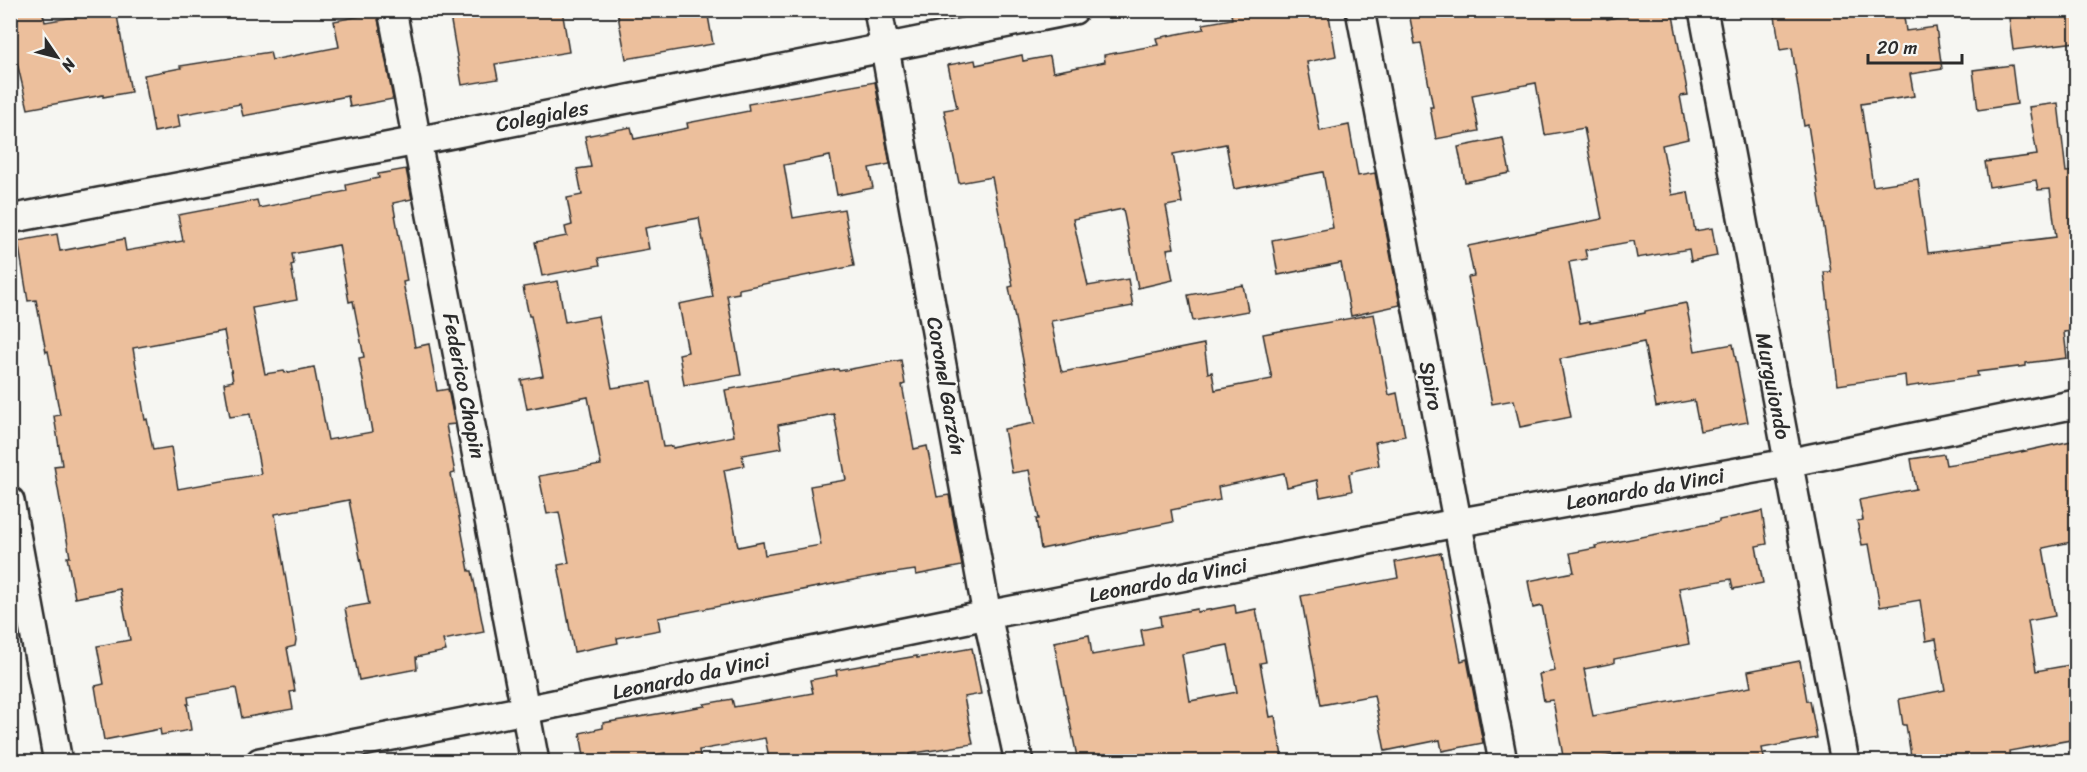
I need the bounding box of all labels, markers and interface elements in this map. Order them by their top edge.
north arrow [27,27,87,87]
scale bar [1868,27,1962,65]
text: 20 m [1877,32,1917,64]
text: N [53,52,85,79]
street label: Colegiales [492,88,592,144]
street label: Federico Chopin [431,310,497,462]
street label: Coronel Garzón [915,314,977,458]
street label: Murguiondo [1744,329,1802,443]
street label: Spiro [1408,358,1454,414]
street label: Leonardo da Vinci [1563,456,1729,522]
street label: Leonardo da Vinci [1086,546,1252,614]
street label: Leonardo da Vinci [609,640,775,711]

